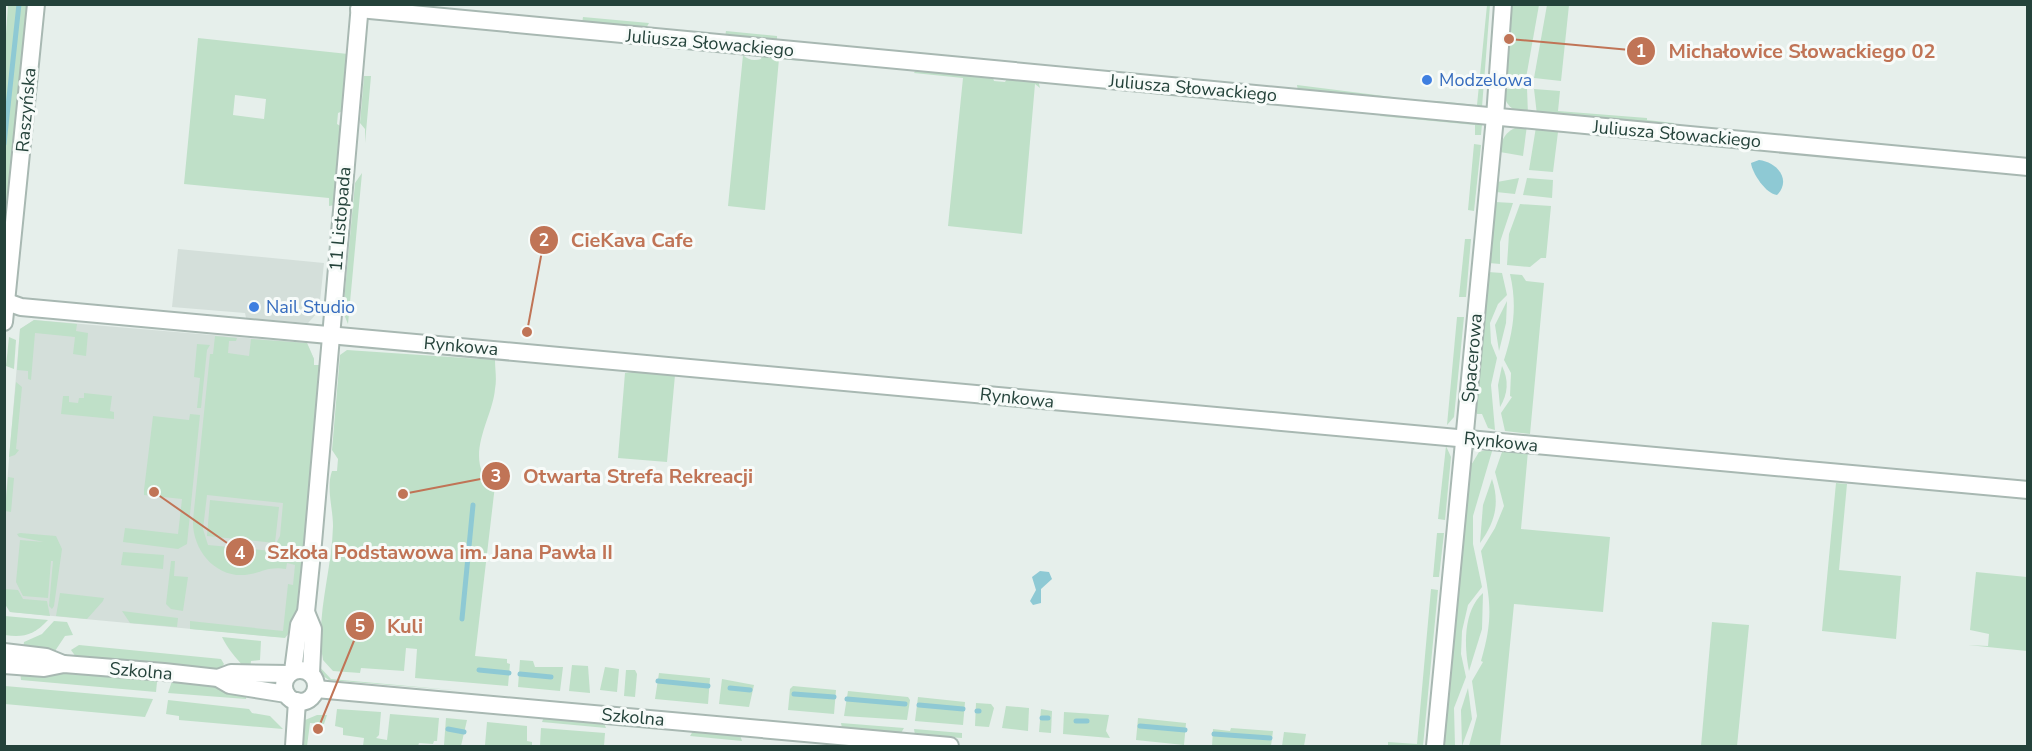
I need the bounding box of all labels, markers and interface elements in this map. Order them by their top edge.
street label: Juliusza Słowackiego [624,24,795,62]
callout: Michałowice Słowackiego 02 [1626,32,1947,70]
text: Michałowice Słowackiego 02 [1669,38,1935,65]
text: 1 [1636,39,1646,63]
street label: Raszyńska [10,67,42,153]
place label: Modzelowa [1439,68,1532,92]
street label: Juliusza Słowackiego [1107,69,1278,107]
marker: Modzelowa [1420,73,1434,87]
street label: Juliusza Słowackiego [1591,115,1762,153]
street label: 11 Listopada [323,166,357,272]
callout: CieKava Cafe [529,221,705,259]
text: CieKava Cafe [571,227,693,254]
text: 2 [539,228,549,252]
place label: Nail Studio [266,295,355,319]
marker: Nail Studio [247,300,261,314]
street label: Spacerowa [1456,312,1488,404]
street label: Rynkowa [423,331,499,361]
street label: Rynkowa [979,382,1055,414]
street label: Rynkowa [1463,426,1539,458]
callout: Otwarta Strefa Rekreacji [481,457,765,495]
text: Otwarta Strefa Rekreacji [523,463,753,490]
text: 3 [491,464,501,488]
callout: Szkoła Podstawowa im. Jana Pawła II [225,533,625,571]
text: Szkoła Podstawowa im. Jana Pawła II [267,539,613,566]
text: 4 [235,541,246,565]
callout: Kuli [345,607,436,645]
text: Kuli [387,613,423,640]
text: 5 [355,614,366,638]
street label: Szkolna [108,656,174,686]
street label: Szkolna [600,702,666,732]

